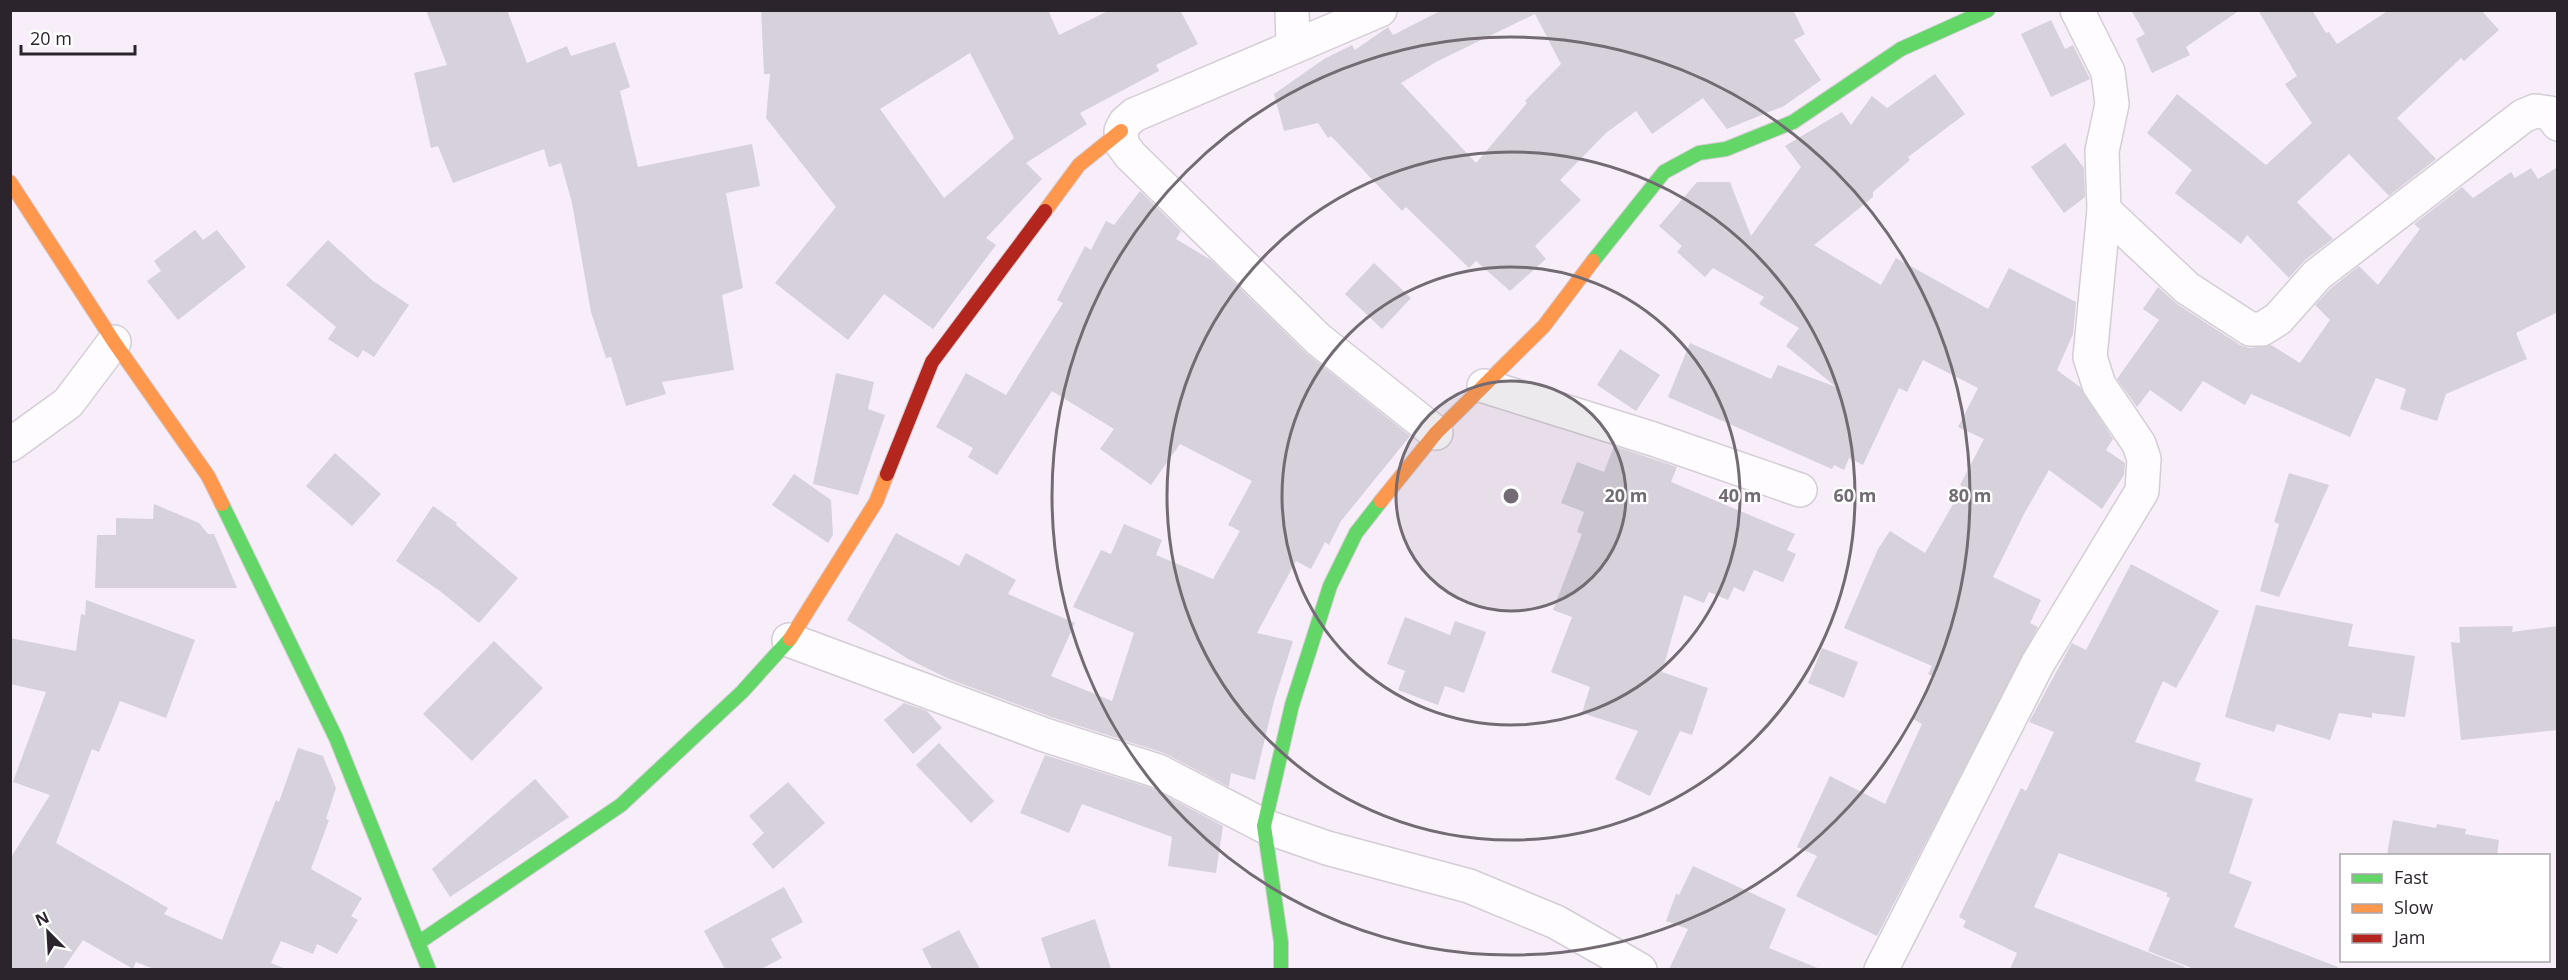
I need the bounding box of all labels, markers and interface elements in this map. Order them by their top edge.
scale bar [21,18,135,56]
text: 20 m [30,26,72,50]
text: 20 m [1605,483,1647,507]
text: 40 m [1719,483,1761,507]
text: 60 m [1834,483,1876,507]
text: 80 m [1949,483,1991,507]
centre of rings [1501,486,1521,506]
legend [2340,854,2550,962]
text: Fast [2394,865,2428,889]
text: Slow [2394,895,2433,919]
north arrow [18,902,78,962]
text: N [31,906,52,931]
text: Jam [2392,925,2426,949]

